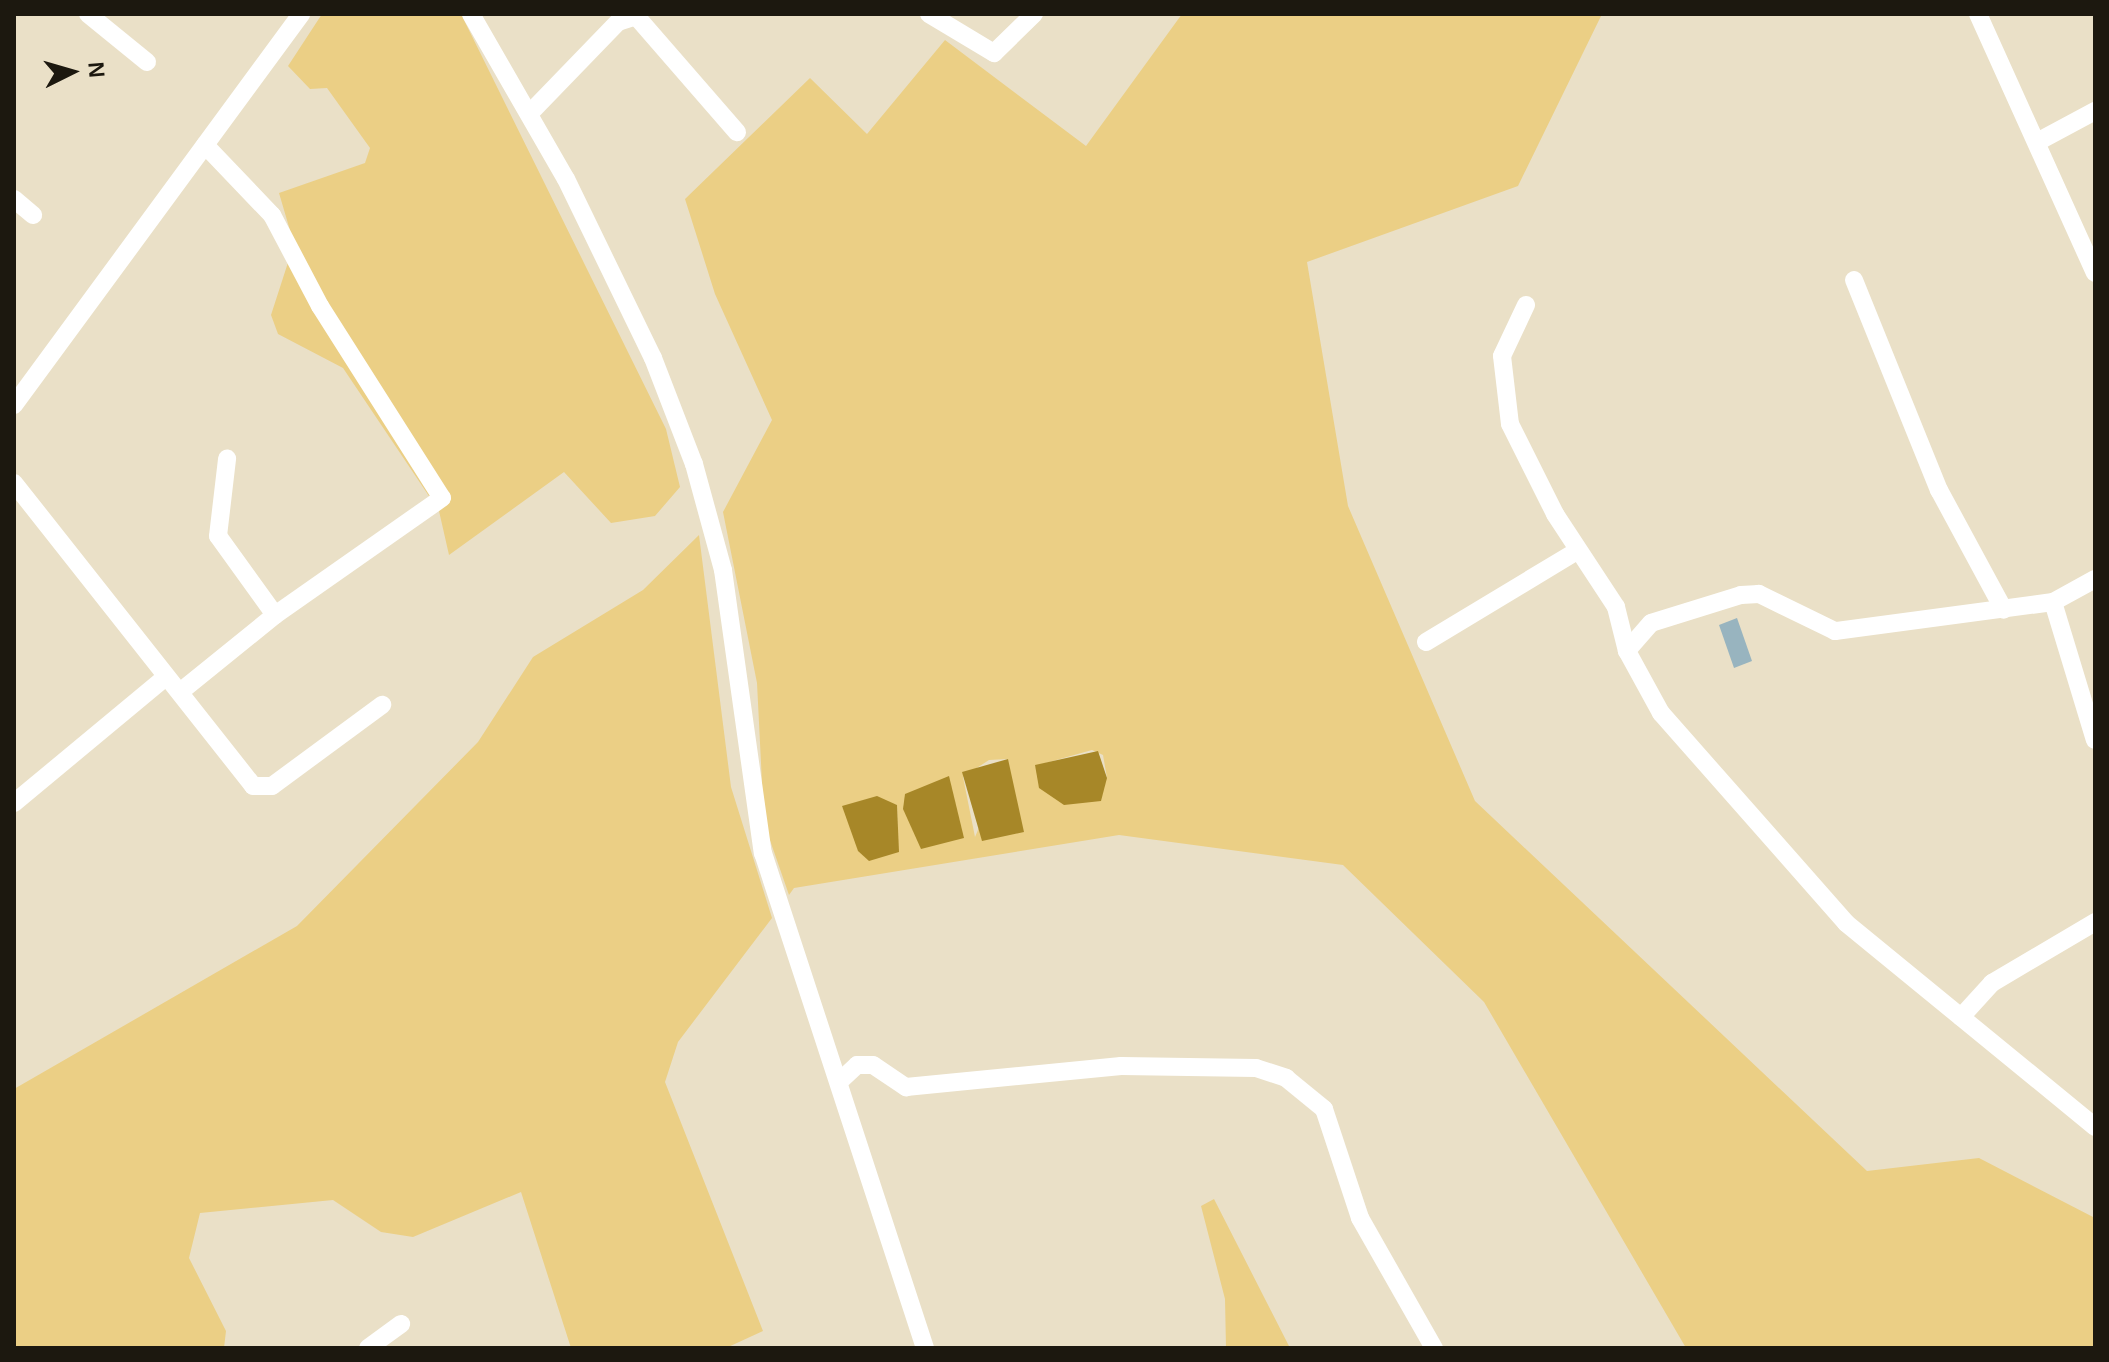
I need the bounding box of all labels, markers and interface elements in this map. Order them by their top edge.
north arrow [32,32,112,112]
text: N [83,61,110,79]

